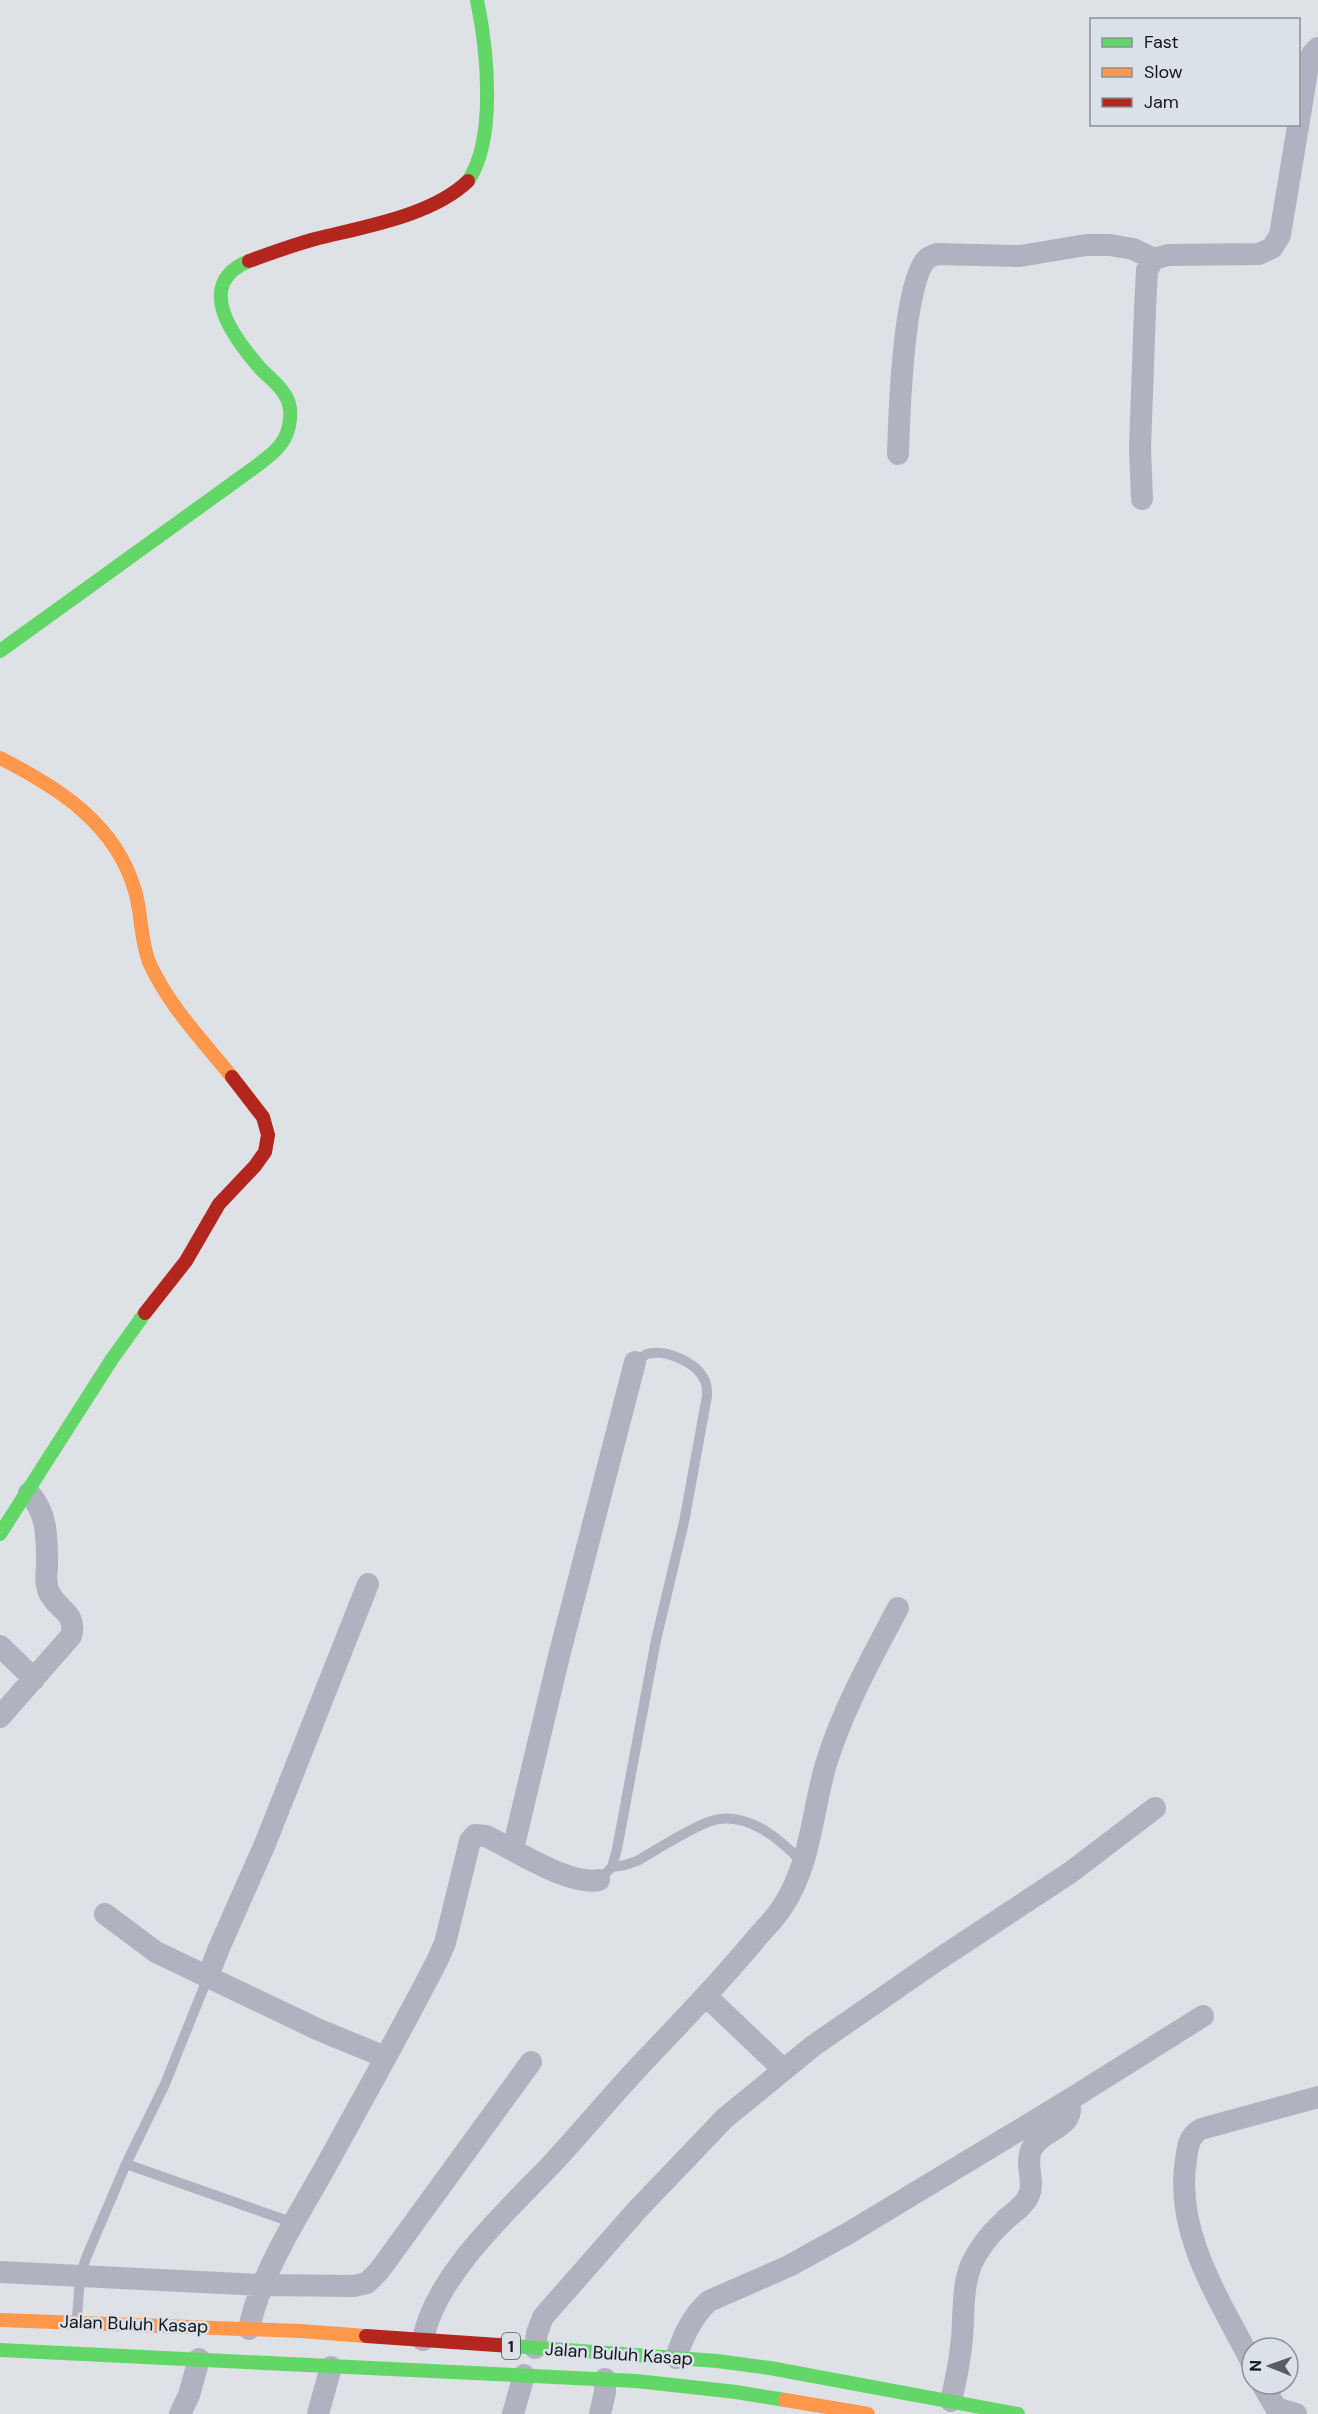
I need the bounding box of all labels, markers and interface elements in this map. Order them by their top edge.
legend [1090,18,1300,126]
text: Fast [1144,30,1179,54]
text: Slow [1144,60,1183,84]
text: Jam [1144,90,1179,114]
street label: Jalan Buluh Kasap [59,2309,209,2339]
road number: 1 [502,2333,520,2359]
north arrow [1240,2336,1300,2396]
street label: Jalan Buluh Kasap [544,2337,694,2371]
text: N [1245,2360,1266,2372]

